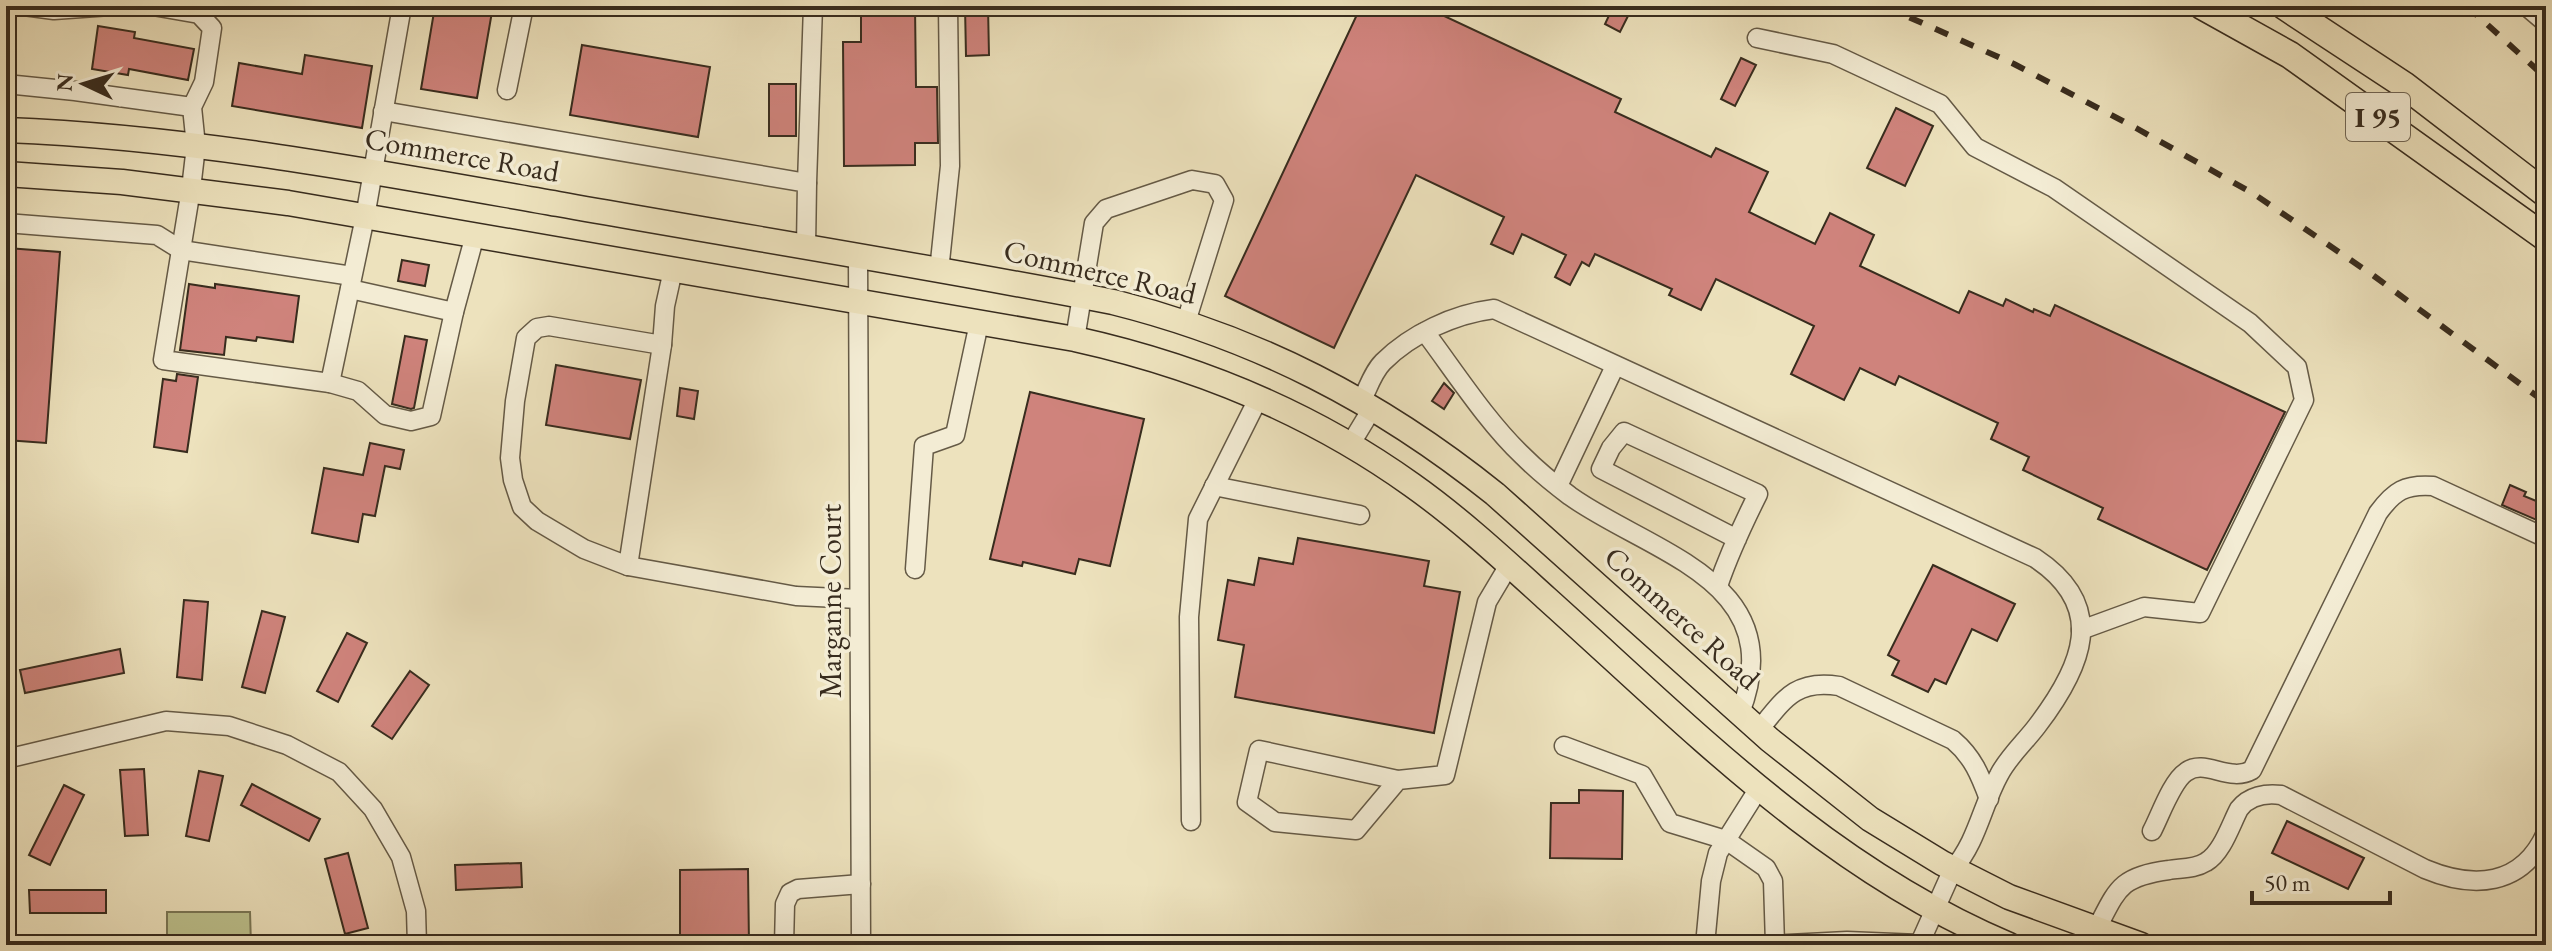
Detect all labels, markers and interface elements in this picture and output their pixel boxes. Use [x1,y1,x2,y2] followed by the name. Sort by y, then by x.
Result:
[44,44,124,124] north arrow
[49,73,80,93] text: N
[2346,93,2410,141] road number: I 95
[362,118,563,191] street label: Commerce Road
[1000,230,1201,313] street label: Commerce Road
[811,503,850,698] street label: Marganne Court
[1596,537,1769,698] street label: Commerce Road
[2252,855,2390,905] scale bar
[2264,867,2311,898] text: 50 m

